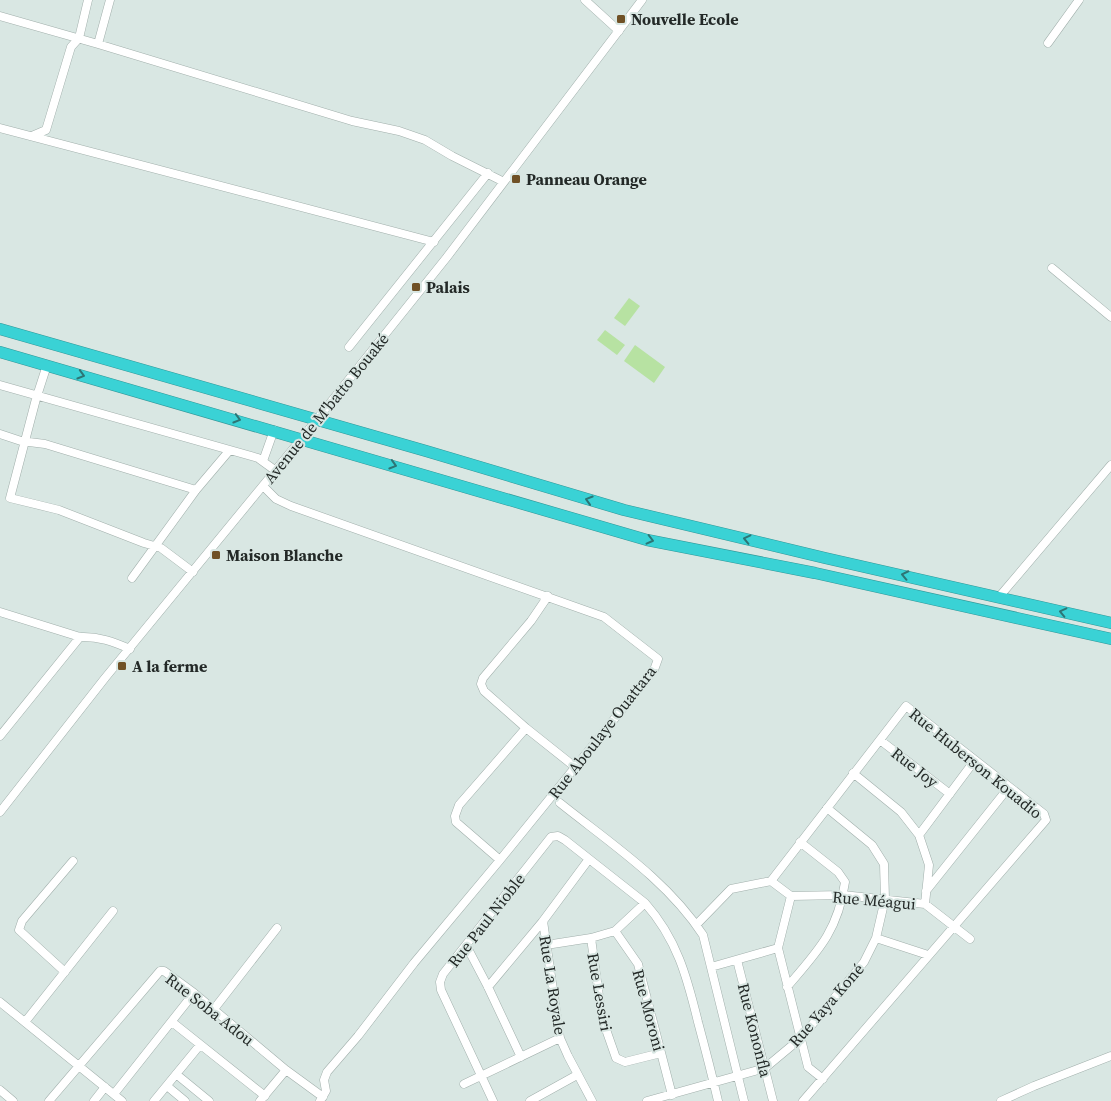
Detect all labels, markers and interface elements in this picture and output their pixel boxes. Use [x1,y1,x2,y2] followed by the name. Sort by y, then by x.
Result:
[631,8,739,30] place label: Nouvelle Ecole
[615,13,627,25] marker: Nouvelle Ecole
[526,168,647,190] place label: Panneau Orange
[510,173,522,185] marker: Panneau Orange
[426,276,470,298] place label: Palais
[410,281,422,293] marker: Palais
[258,328,394,488] street label: Avenue de M'batto Bouaké
[76,369,84,379] one-way arrow
[232,414,240,424] one-way arrow
[388,460,396,470] one-way arrow
[585,495,594,505] one-way arrow
[645,534,654,545] one-way arrow
[742,534,751,545] one-way arrow
[226,544,343,566] place label: Maison Blanche
[210,549,222,561] marker: Maison Blanche
[901,571,910,581] one-way arrow
[1059,607,1068,618] one-way arrow
[132,655,207,677] place label: A la ferme
[116,660,128,672] marker: A la ferme
[543,660,662,803] street label: Rue Aboulaye Ouattara
[905,702,1047,824] street label: Rue Huberson Kouadio
[887,742,944,793] street label: Rue Joy
[442,868,530,972] street label: Rue Paul Nioble
[831,885,917,915] street label: Rue Méagui
[534,934,572,1036] street label: Rue La Royale
[582,951,618,1033] street label: Rue Lessiri
[783,958,869,1052] street label: Rue Yaya Koné
[627,967,671,1054] street label: Rue Moroni
[161,968,259,1050] street label: Rue Soba Adou
[733,981,778,1080] street label: Rue Kononfla

